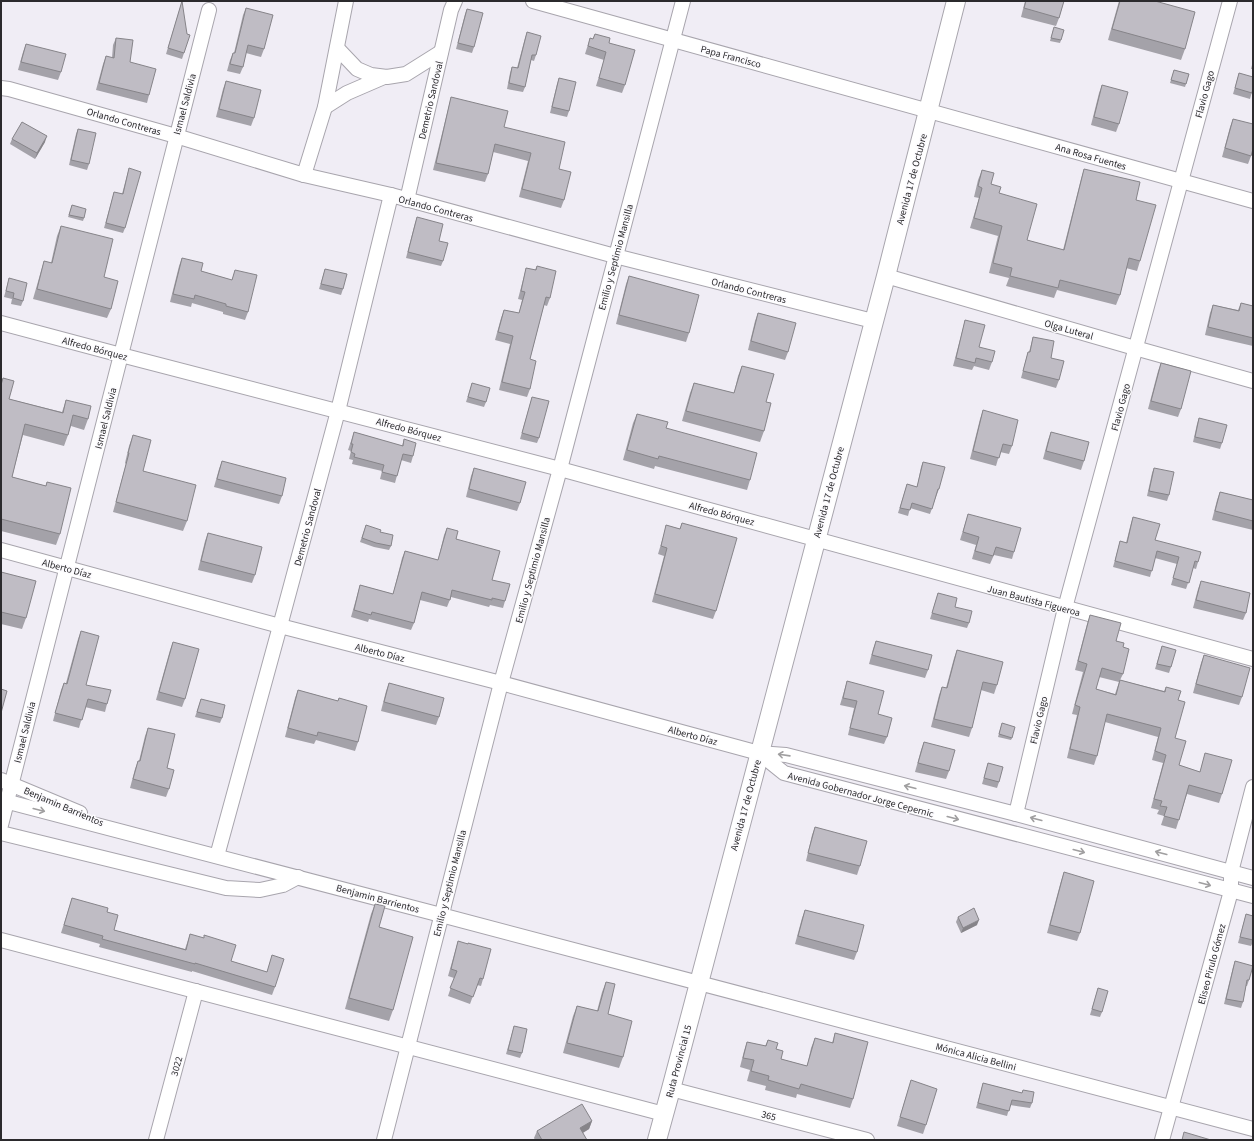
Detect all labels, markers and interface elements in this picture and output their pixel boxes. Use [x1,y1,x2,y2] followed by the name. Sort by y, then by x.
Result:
[699,42,763,72] street label: Papa Francisco
[415,59,447,141] street label: Demetrio Sandoval
[1192,69,1218,120] street label: Flavio Gago
[170,72,200,136] street label: Ismael Saldivia
[85,105,163,139] street label: Orlando Contreras
[893,132,931,226] street label: Avenida 17 de Octubre
[1054,140,1128,174] street label: Ana Rosa Fuentes
[397,192,475,226] street label: Orlando Contreras
[595,203,637,312] street label: Emilio y Septimio Mansilla
[710,275,788,307] street label: Orlando Contreras
[1043,316,1095,344] street label: Olga Luteral
[61,334,129,364] street label: Alfredo Bórquez
[1108,382,1134,433] street label: Flavio Gago
[92,386,120,450] street label: Ismael Saldivia
[375,415,443,445] street label: Alfredo Bórquez
[810,445,848,539] street label: Avenida 17 de Octubre
[291,486,325,568] street label: Demetrio Sandoval
[688,499,756,529] street label: Alfredo Bórquez
[512,516,554,625] street label: Emilio y Septimio Mansilla
[41,556,93,582] street label: Alberto Díaz
[986,582,1082,620] street label: Juan Bautista Figueroa
[354,640,406,666] street label: Alberto Díaz
[1027,695,1051,745] street label: Flavio Gago
[11,700,39,764] street label: Ismael Saldivia
[667,723,719,749] street label: Alberto Díaz
[778,751,791,759] one-way arrow
[727,758,765,852] street label: Avenida 17 de Octubre
[786,769,936,821] street label: Avenida Gobernador Jorge Cepernic
[904,782,917,790] one-way arrow
[21,784,106,830] street label: Benjamin Barrientos
[32,807,45,814] one-way arrow
[946,815,959,822] one-way arrow
[1029,815,1042,823] one-way arrow
[430,828,470,938] street label: Emilio y Septimio Mansilla
[1072,848,1085,855] one-way arrow
[1155,849,1168,856] one-way arrow
[1198,880,1211,888] one-way arrow
[335,881,421,917] street label: Benjamin Barrientos
[1194,922,1229,1006] street label: Eliseo Pirulo Gómez
[663,1023,695,1099] street label: Ruta Provincial 15
[934,1039,1018,1074] street label: Mónica Alicia Bellini
[168,1055,186,1078] street label: 3022
[760,1107,778,1125] street label: 365

